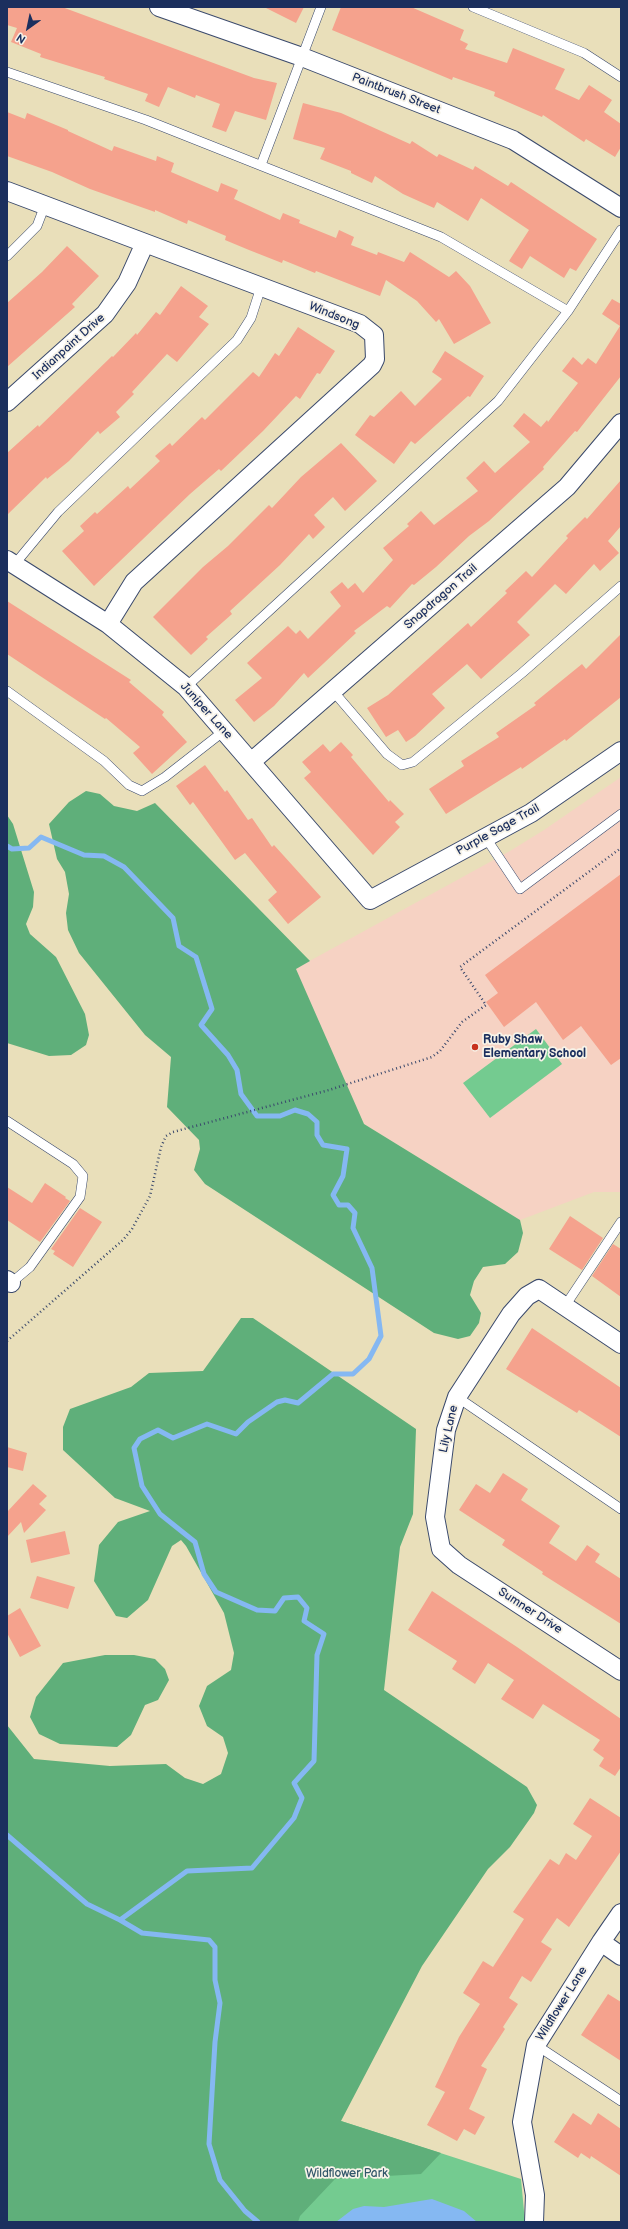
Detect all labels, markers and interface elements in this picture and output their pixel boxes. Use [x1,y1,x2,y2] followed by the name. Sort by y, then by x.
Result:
[8,8,48,48] north arrow
[14,31,28,46] text: N
[350,70,442,118] street label: Paintbrush Street
[307,299,361,333] street label: Windsong
[30,311,108,383] street label: Indianpaint Drive
[401,561,481,633] street label: Snapdragon Trail
[177,680,235,742] street label: Juniper Lane
[454,801,542,859] street label: Purple Sage Trail
[483,1033,586,1061] place label: Ruby Shaw Elementary School
[470,1042,480,1052] marker: Ruby Shaw Elementary School
[437,1404,461,1454] street label: Lily Lane
[495,1585,565,1637] street label: Sumner Drive
[533,1964,591,2044] street label: Wildflower Lane
[306,2167,388,2181] park label: Wildflower Park

